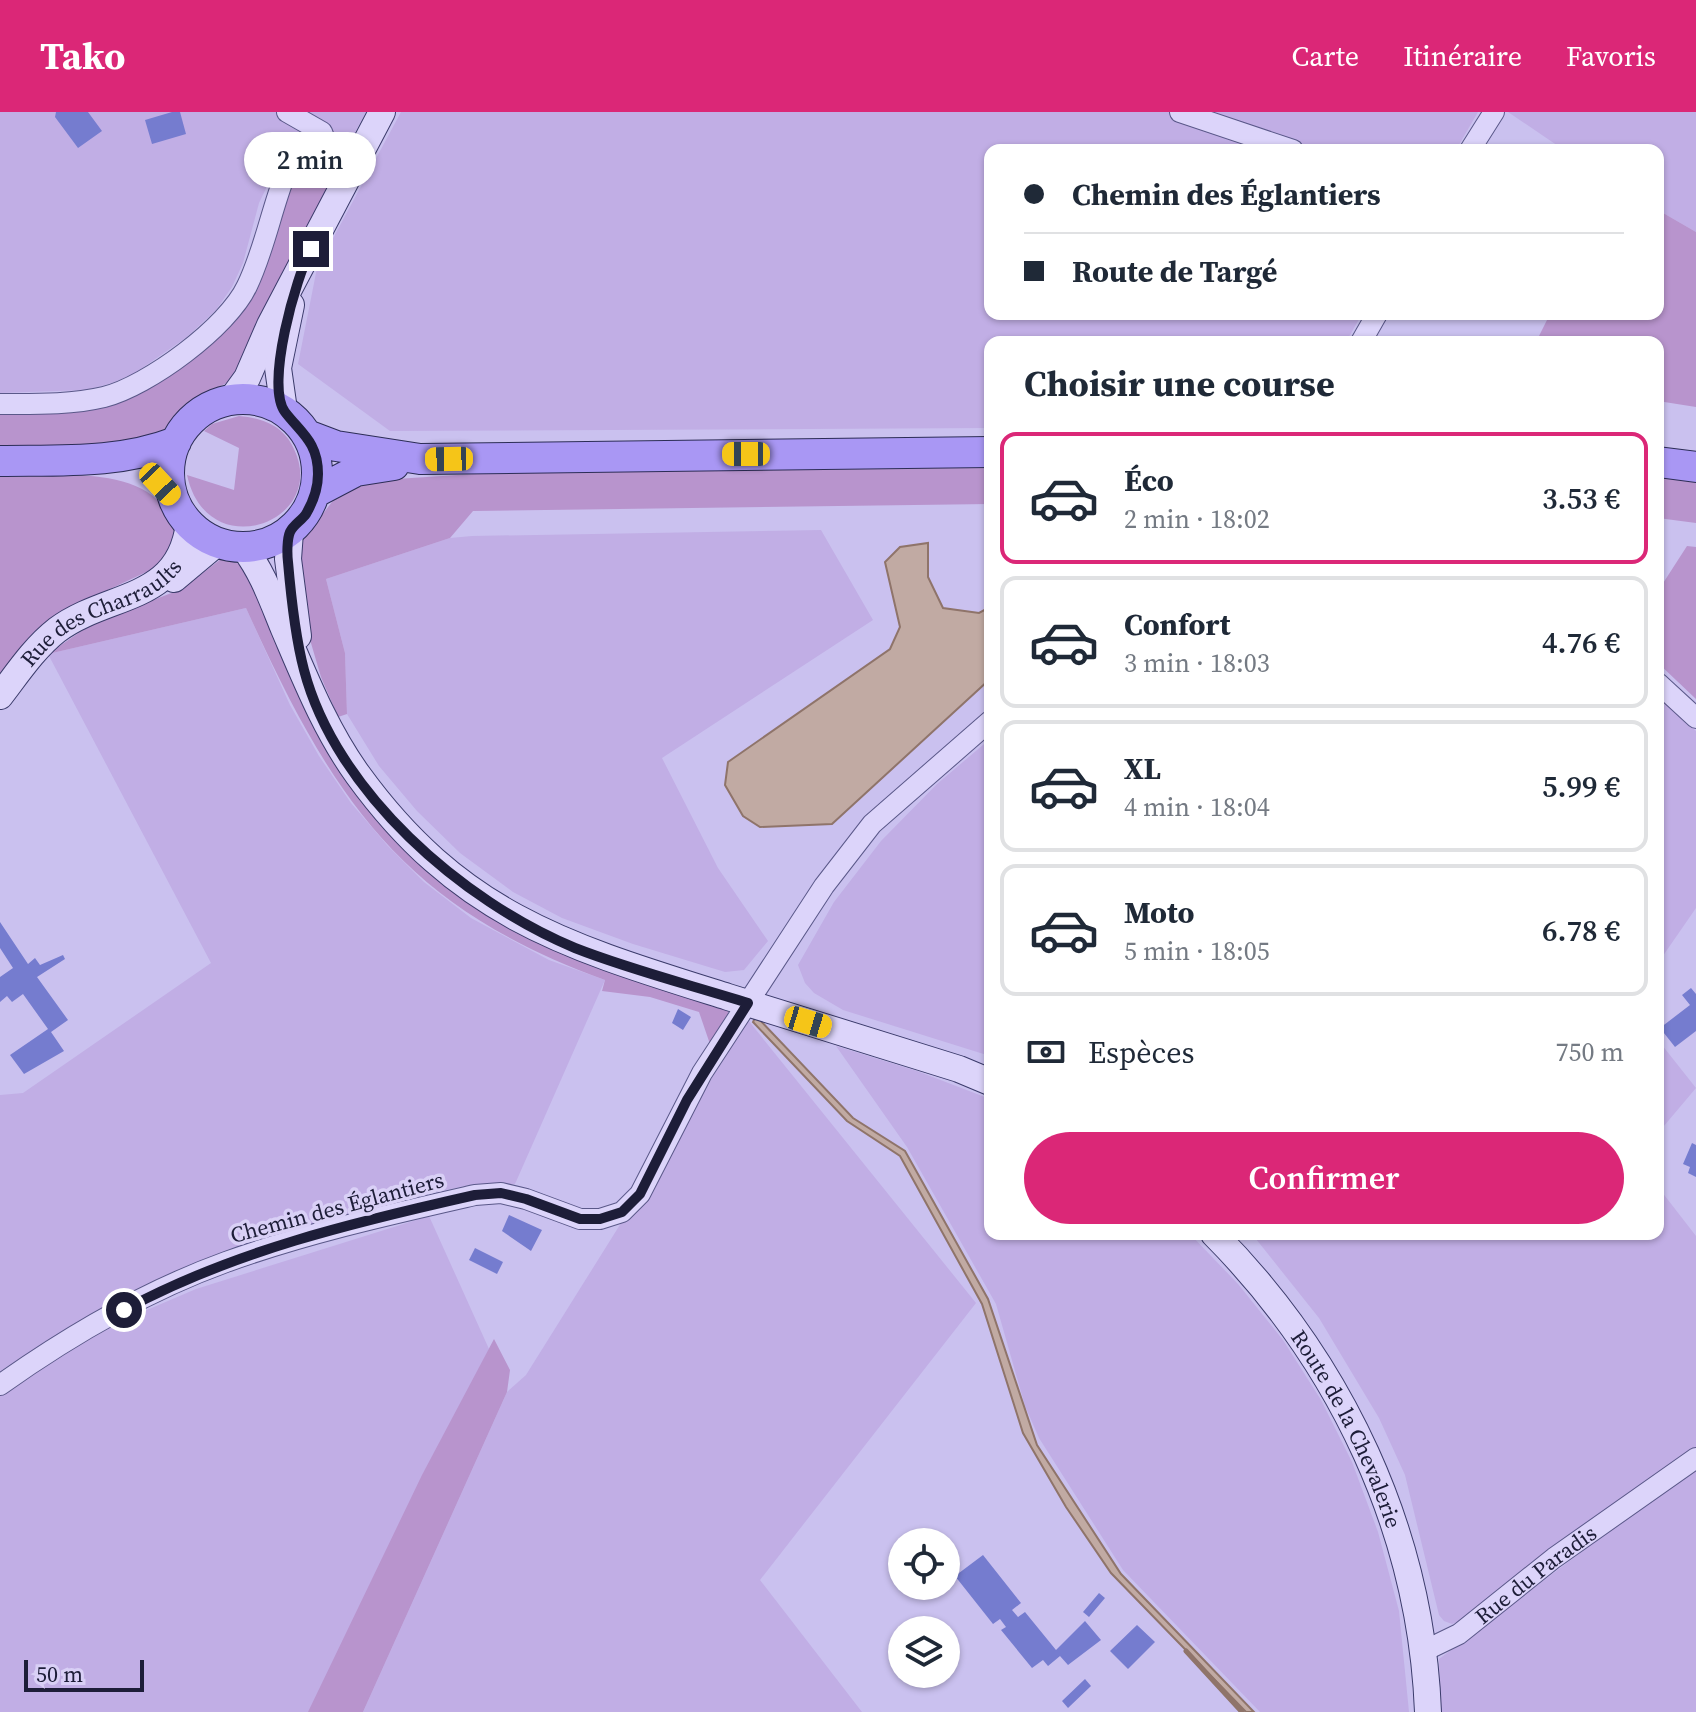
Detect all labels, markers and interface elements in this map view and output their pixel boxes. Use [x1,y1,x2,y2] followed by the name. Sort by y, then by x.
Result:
[40,30,125,82] text: Tako
[1292,37,1359,75] text: Carte
[1403,37,1522,75] text: Itinéraire
[1566,37,1656,75] text: Favoris
[245,133,377,189] callout: 2 min
[277,142,343,178] text: 2 min
[1072,174,1381,215] text: Chemin des Églantiers
[293,231,329,267] route end
[1072,251,1277,292] text: Route de Targé
[1024,359,1335,408] text: Choisir une course
[722,442,770,466] car
[425,447,473,471] car
[135,458,185,510] car
[1124,460,1174,501] text: Éco
[1028,462,1100,534] icon: car
[1542,478,1620,519] text: 3.53 €
[1124,501,1270,537] text: 2 min · 18:02
[13,553,188,673] street label: Rue des Charraults
[1124,604,1230,645] text: Confort
[1028,606,1100,678] icon: car
[1542,622,1620,663] text: 4.76 €
[1124,645,1270,681] text: 3 min · 18:03
[1124,748,1161,789] text: XL
[1028,750,1100,822] icon: car
[1542,766,1620,807] text: 5.99 €
[1124,789,1270,825] text: 4 min · 18:04
[1124,892,1195,933] text: Moto
[1028,894,1100,966] icon: car
[1542,910,1620,951] text: 6.78 €
[1124,933,1270,969] text: 5 min · 18:05
[782,1004,834,1040] car
[1024,1030,1068,1074] icon: cash
[1088,1032,1195,1073] text: Espèces
[1556,1034,1624,1070] text: 750 m
[1024,1132,1624,1224] button: Confirmer
[227,1164,447,1250] street label: Chemin des Églantiers
[106,1292,142,1328] route start
[1284,1324,1409,1532] street label: Route de la Chevalerie
[1468,1518,1602,1631] street label: Rue du Paradis
[888,1528,960,1688] map controls
[888,1528,960,1600] button: locate
[888,1616,960,1688] button: layers
[24,1656,144,1692] scale bar
[36,1659,83,1689] text: 50 m

